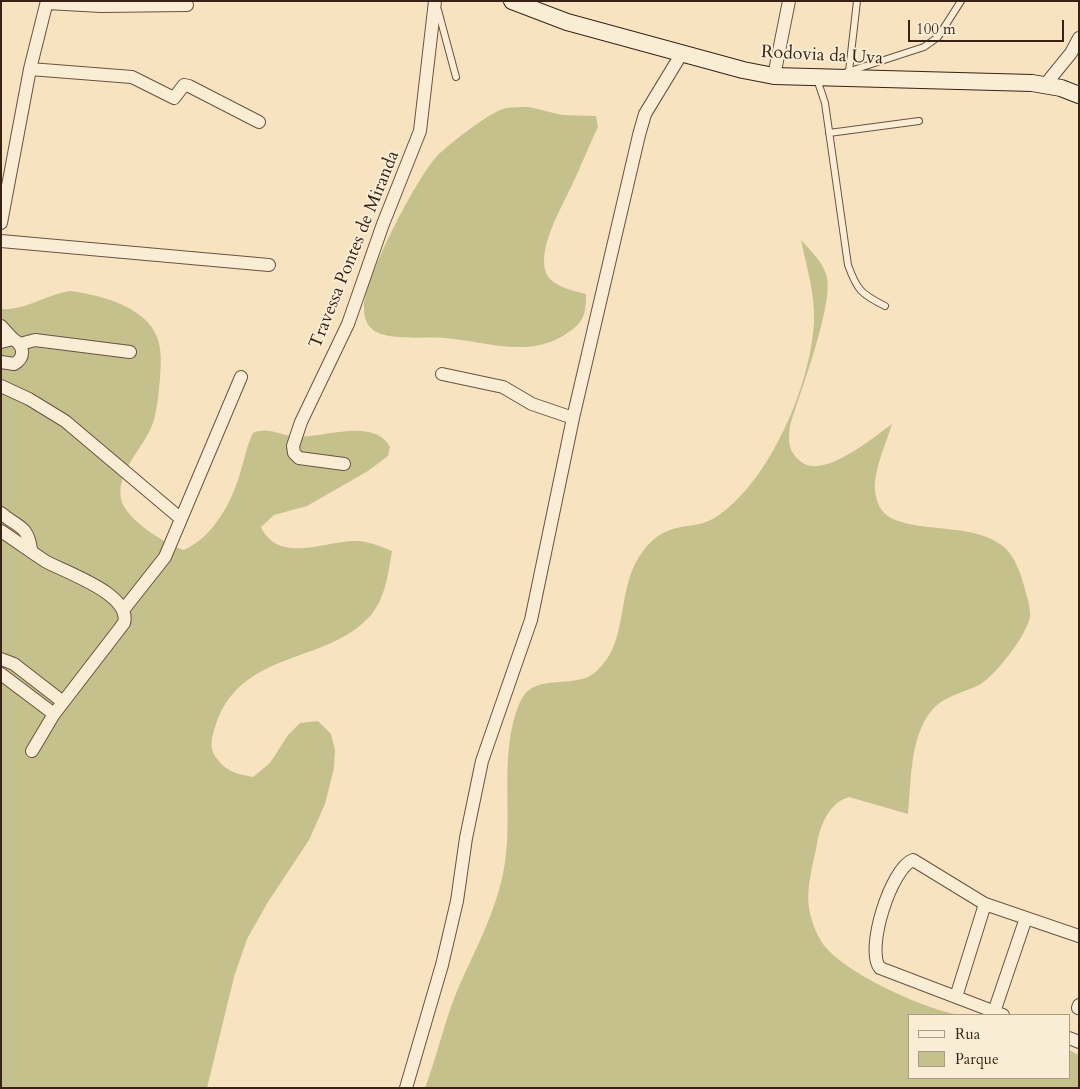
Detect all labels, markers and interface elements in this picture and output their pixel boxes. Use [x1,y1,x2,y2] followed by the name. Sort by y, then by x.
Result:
[910,10,1066,42] scale bar
[916,19,956,39] text: 100 m
[760,42,884,70] street label: Rodovia da Uva
[305,148,405,352] street label: Travessa Pontes de Miranda
[908,1014,1070,1079] legend
[955,1024,980,1044] text: Rua
[955,1049,999,1069] text: Parque

